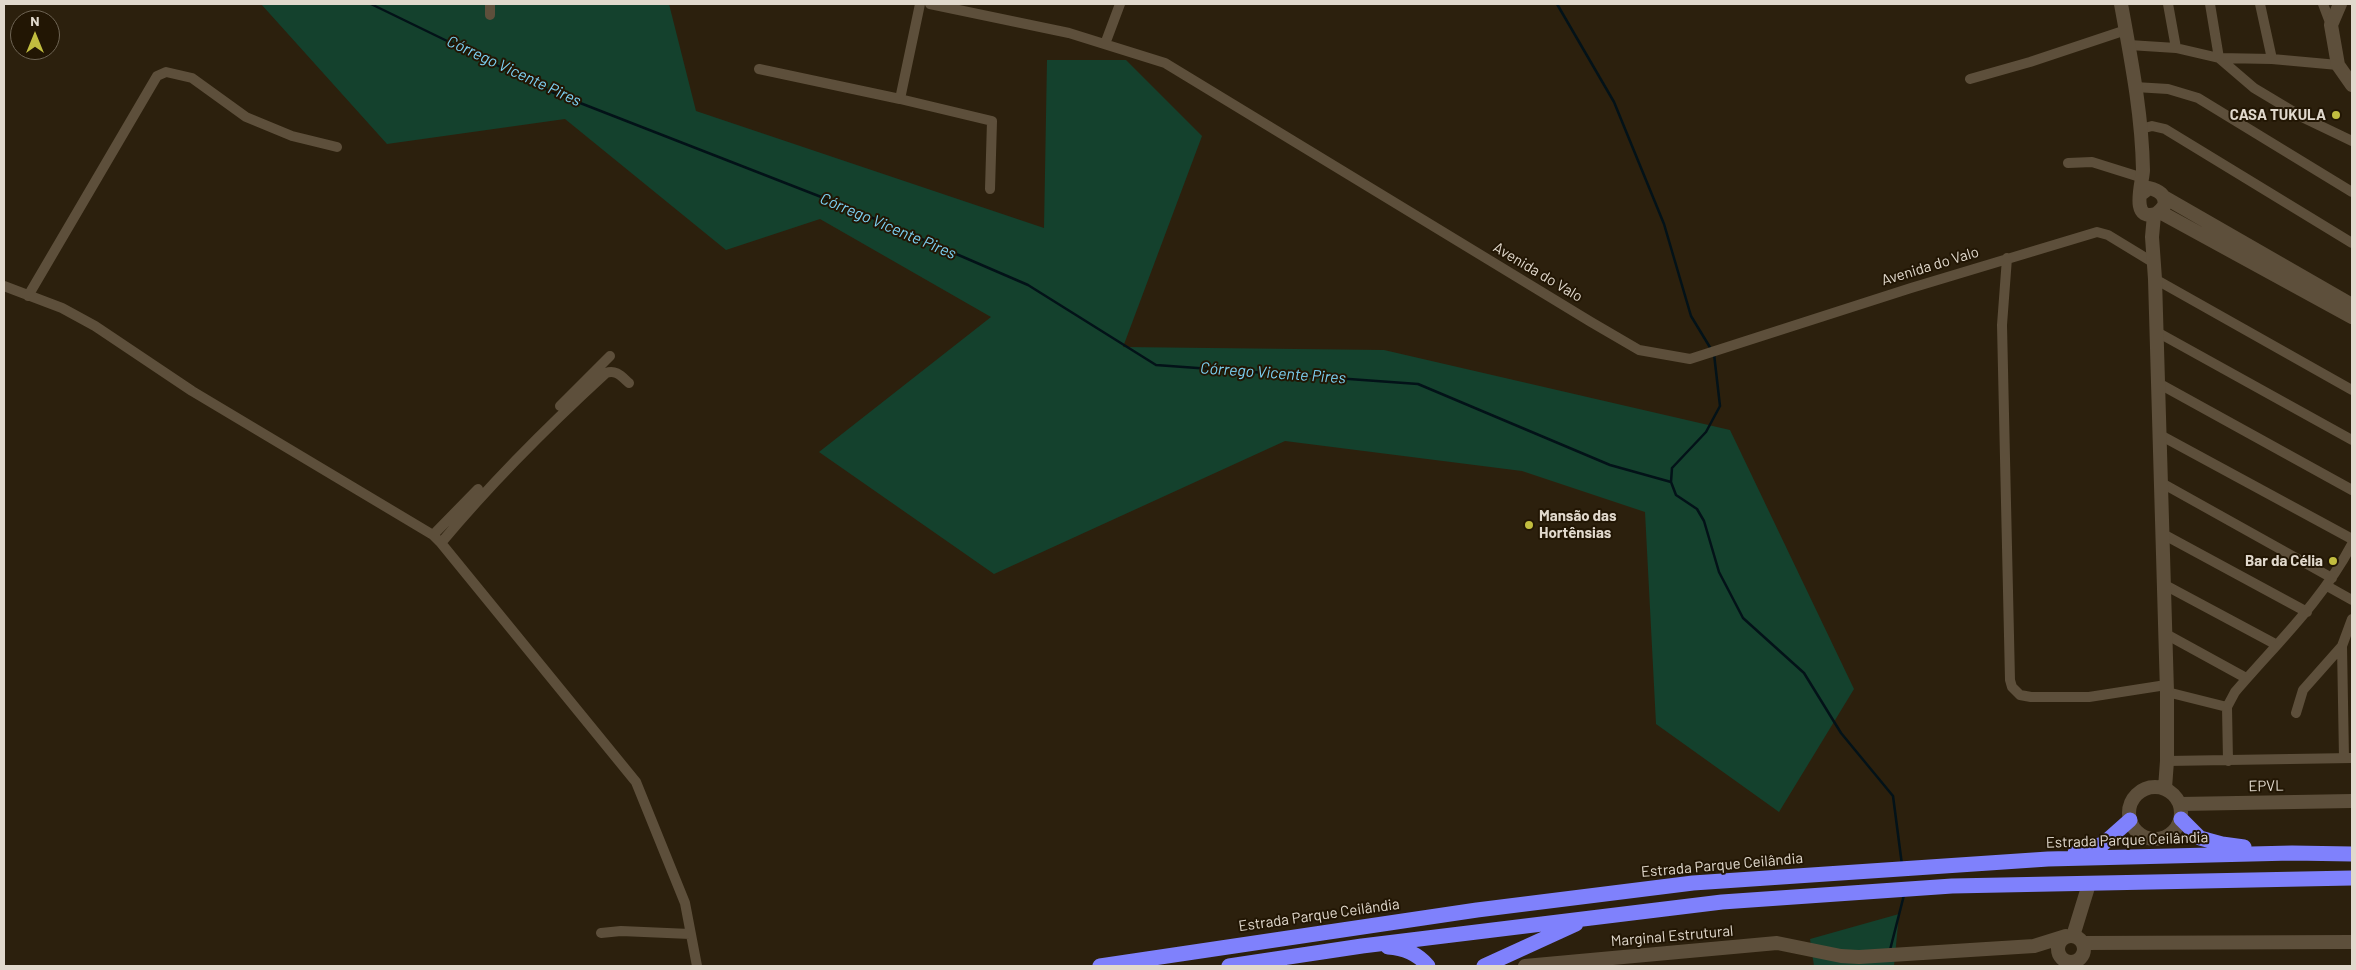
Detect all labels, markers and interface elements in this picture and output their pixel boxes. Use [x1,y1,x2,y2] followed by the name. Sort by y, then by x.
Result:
[10,10,60,60] north arrow
[30,12,40,29] text: N
[444,31,584,111] water label: Córrego Vicente Pires
[2230,106,2326,124] place label: CASA TUKULA
[2330,109,2342,121] marker: CASA TUKULA
[817,189,959,263] water label: Córrego Vicente Pires
[1490,238,1586,306] street label: Avenida do Valo
[1879,243,1981,289] street label: Avenida do Valo
[1200,358,1346,388] water label: Córrego Vicente Pires
[1539,507,1617,542] place label: Mansão das Hortênsias
[1523,519,1535,531] marker: Mansão das Hortênsias
[2245,552,2323,570] place label: Bar da Célia
[2327,555,2339,567] marker: Bar da Célia
[2248,777,2284,795] street label: EPVL
[2046,828,2208,852] street label: Estrada Parque Ceilândia
[1640,849,1804,881] street label: Estrada Parque Ceilândia
[1237,895,1401,935] street label: Estrada Parque Ceilândia
[1610,922,1734,950] street label: Marginal Estrutural

